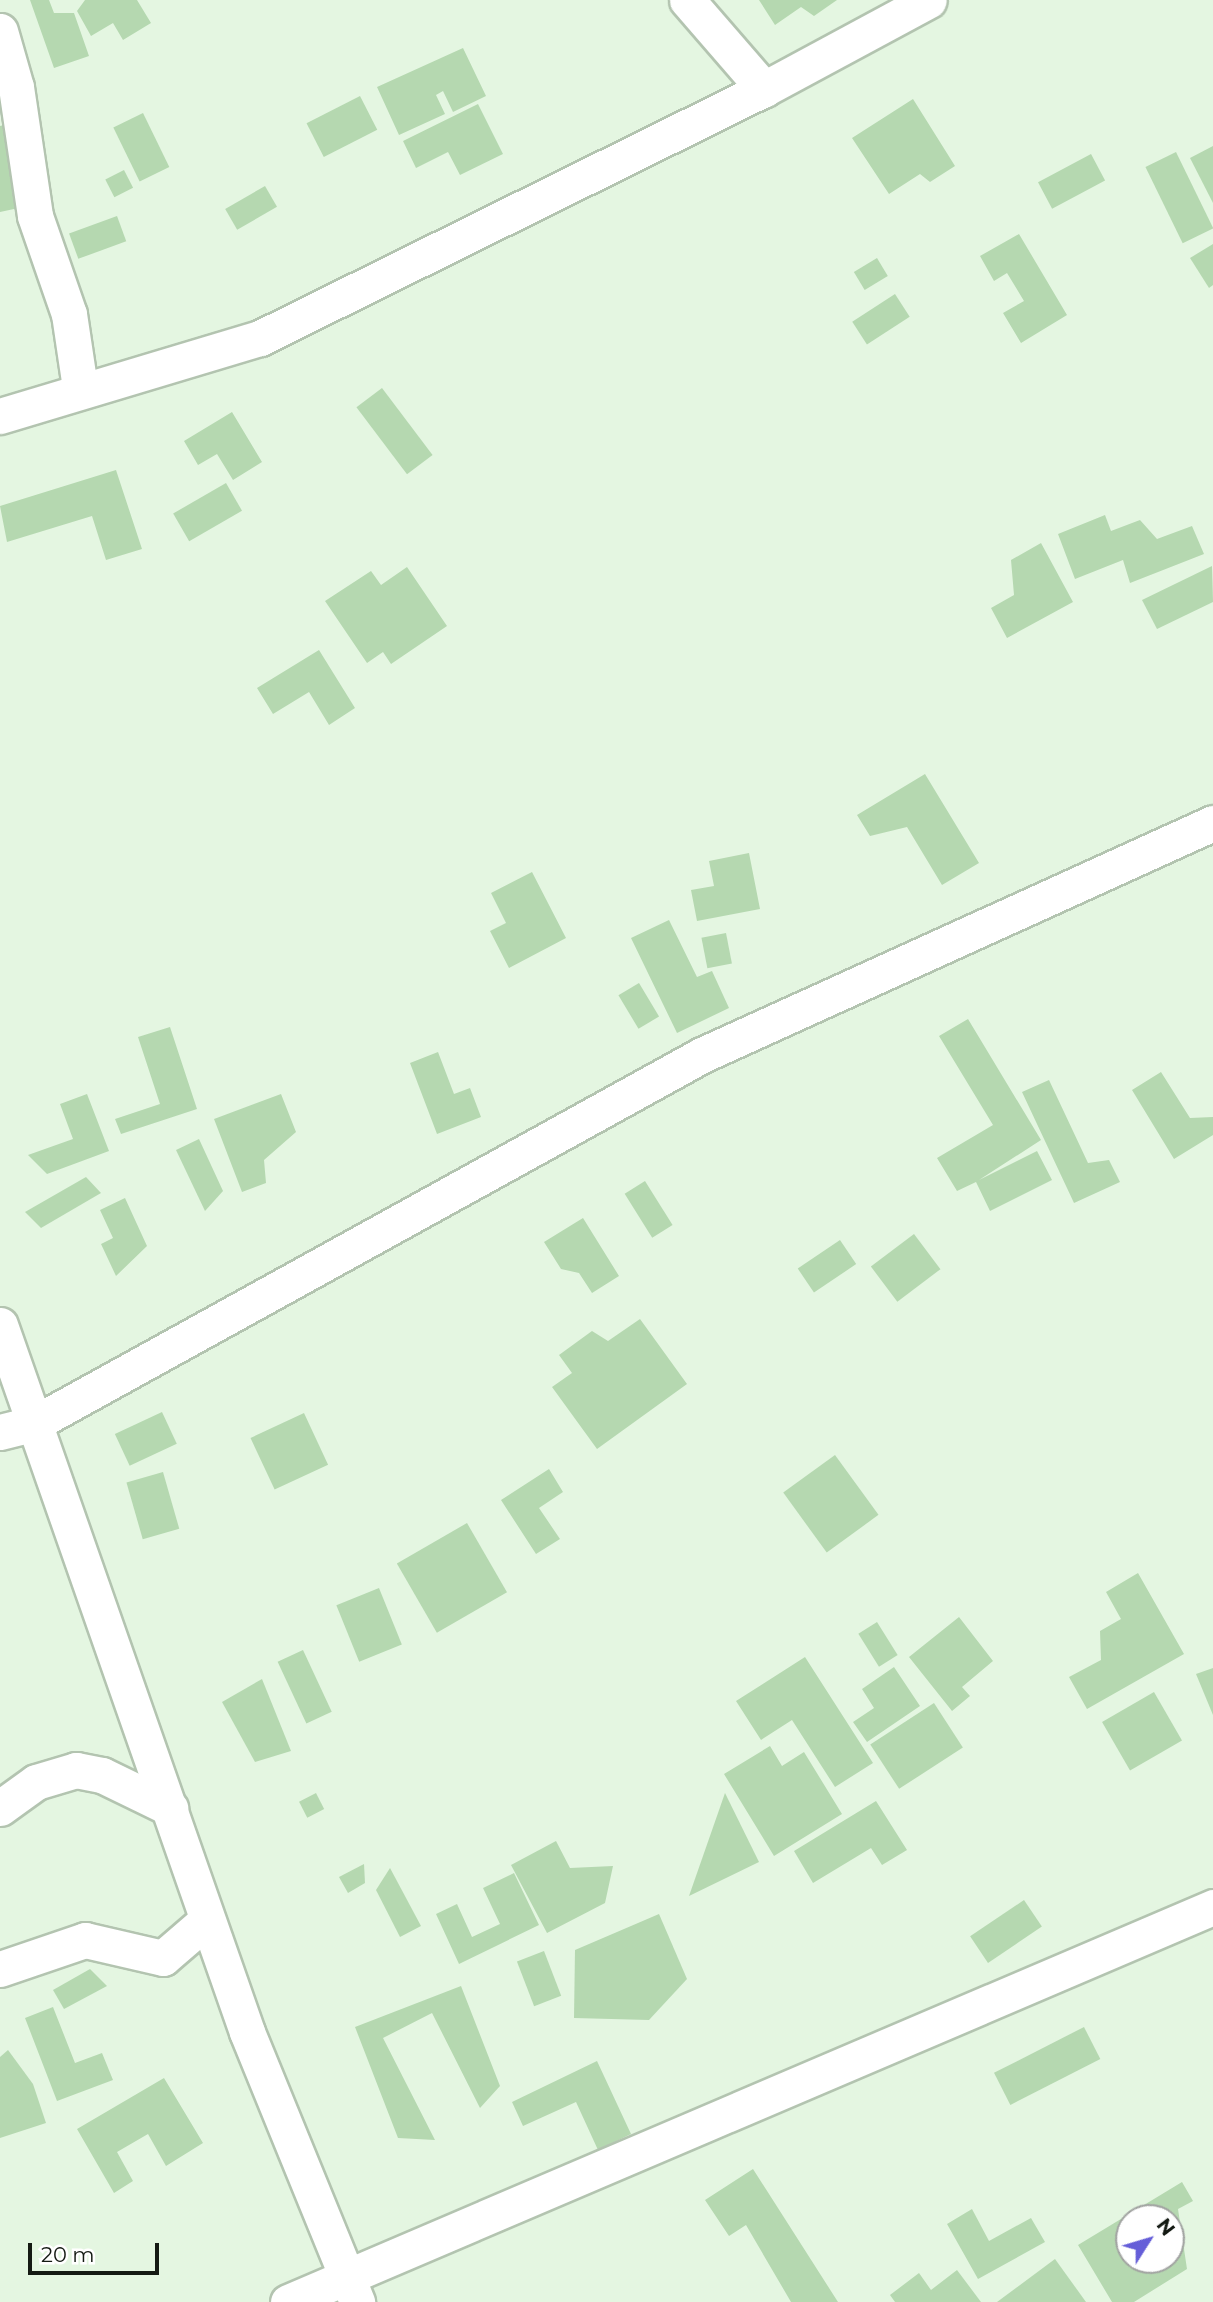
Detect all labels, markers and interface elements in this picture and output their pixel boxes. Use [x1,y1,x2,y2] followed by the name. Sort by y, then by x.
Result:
[1115,2204,1185,2274] north arrow
[1152,2214,1179,2240] text: N
[32,2228,163,2272] scale bar
[41,2242,95,2267] text: 20 m

